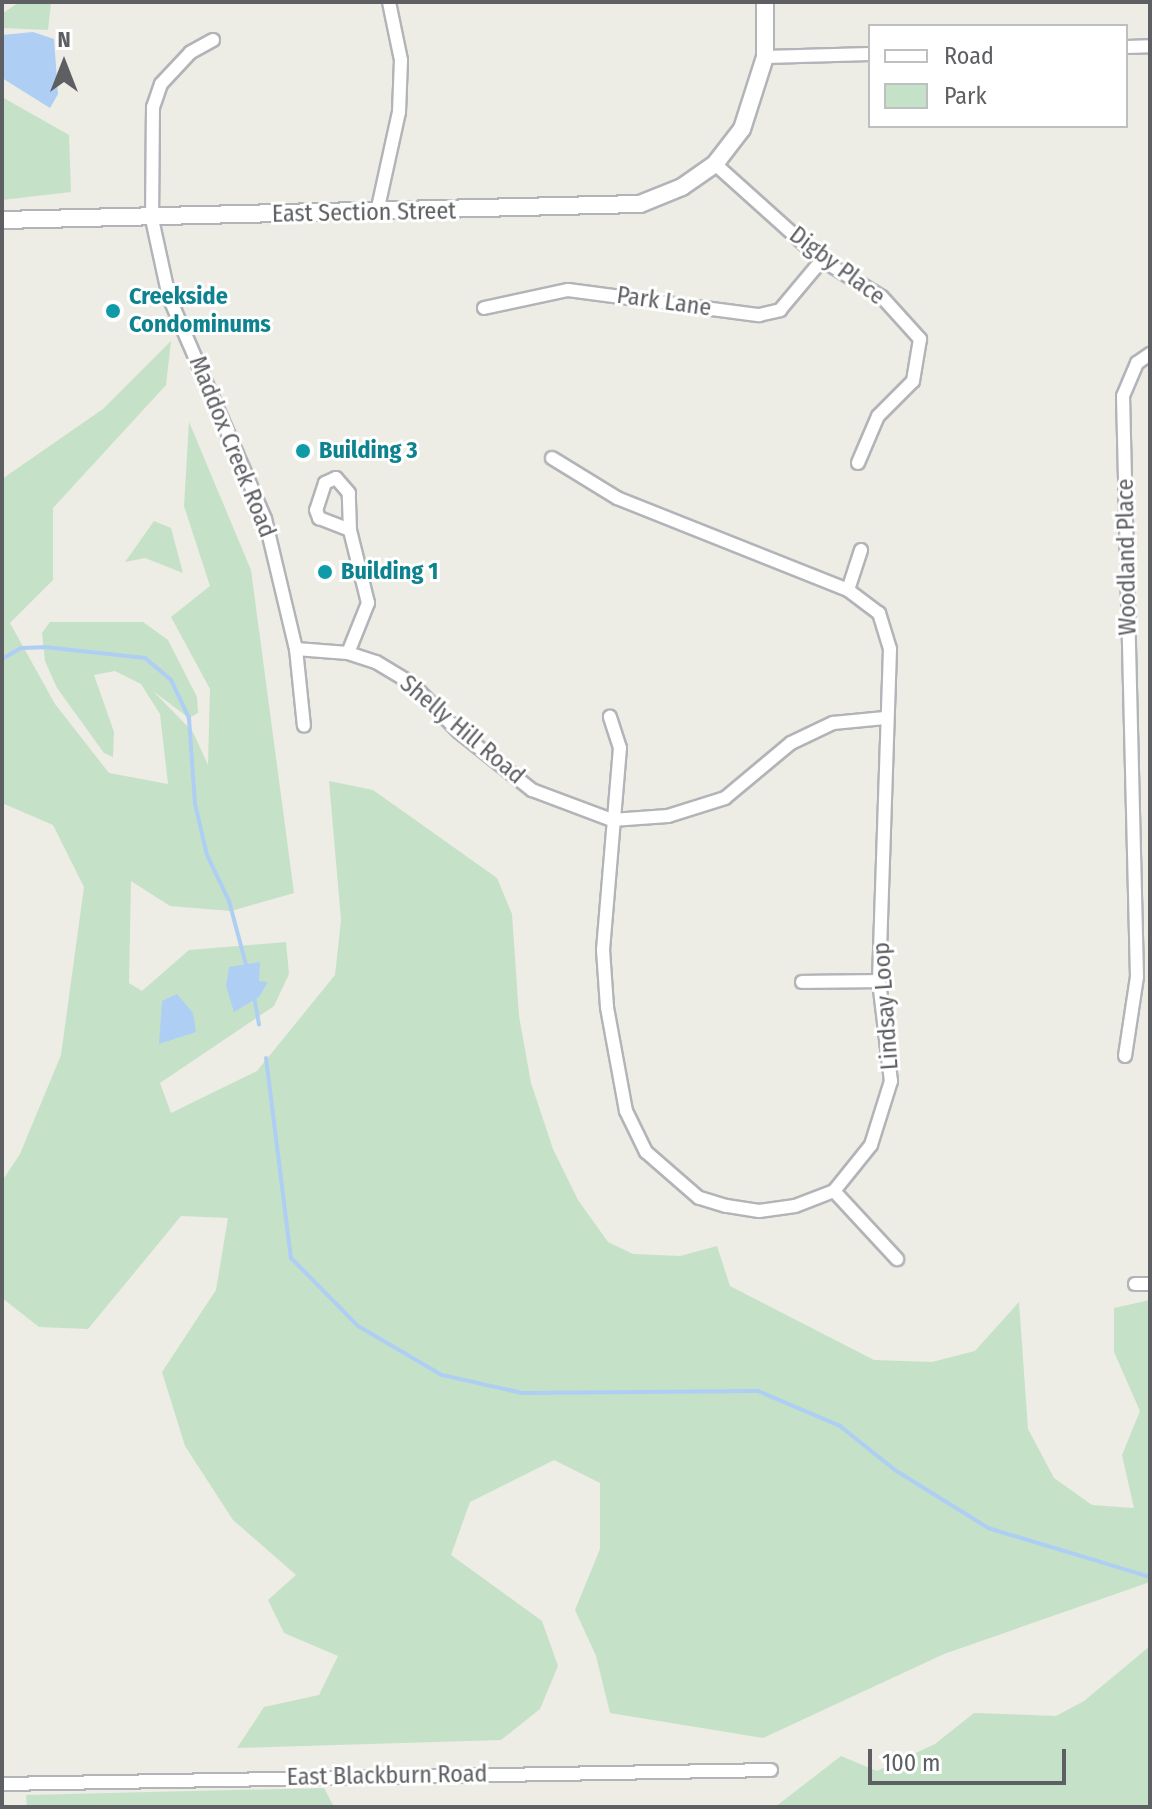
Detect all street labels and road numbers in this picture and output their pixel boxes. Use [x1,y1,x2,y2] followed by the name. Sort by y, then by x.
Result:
[272,197,456,229] street label: East Section Street
[784,221,890,311] street label: Digby Place
[615,281,713,323] street label: Park Lane
[183,352,281,542] street label: Maddox Creek Road
[1111,478,1143,636] street label: Woodland Place
[394,670,530,790] street label: Shelly Hill Road
[867,941,905,1071] street label: Lindsay Loop
[286,1760,488,1792] street label: East Blackburn Road

